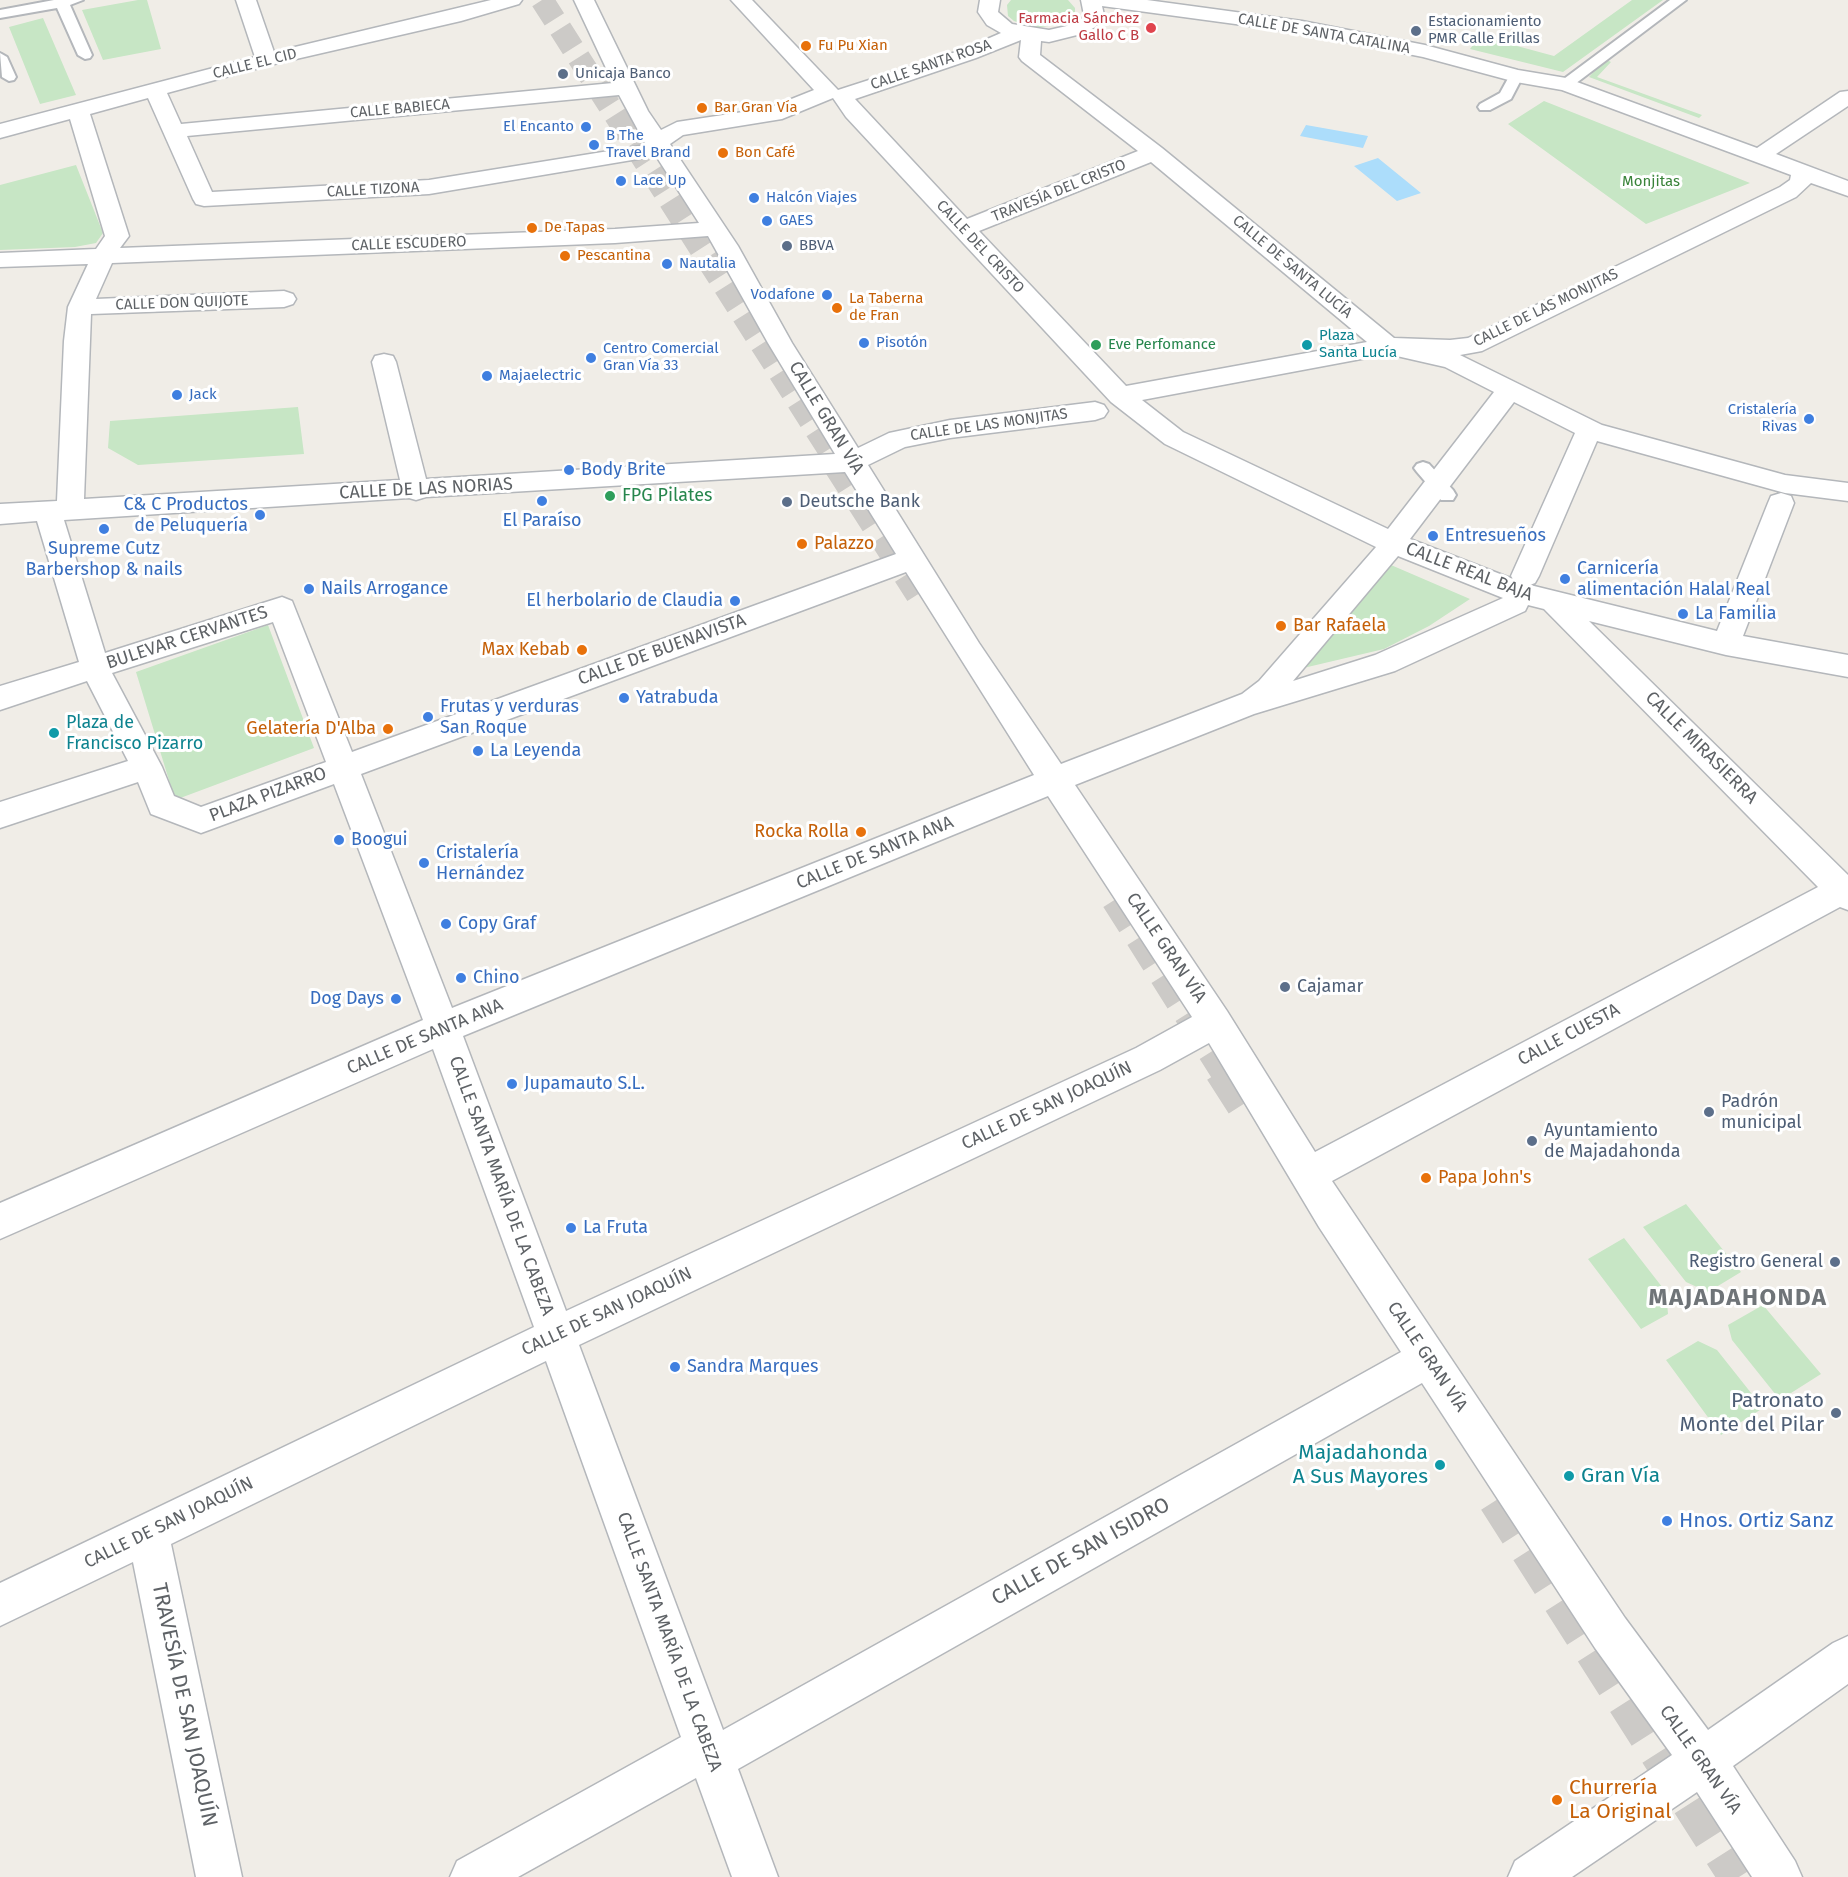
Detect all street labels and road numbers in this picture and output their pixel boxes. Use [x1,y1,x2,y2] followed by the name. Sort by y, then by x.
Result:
[1236,10,1412,58] street label: CALLE DE SANTA CATALINA
[868,36,994,94] street label: CALLE SANTA ROSA
[211,45,299,83] street label: CALLE EL CID
[349,96,451,122] street label: CALLE BABIECA
[989,156,1129,226] street label: TRAVESÍA DEL CRISTO
[326,179,420,201] street label: CALLE TIZONA
[932,197,1028,297] street label: CALLE DEL CRISTO
[1229,212,1355,322] street label: CALLE DE SANTA LUCÍA
[351,233,467,255] street label: CALLE ESCUDERO
[1471,265,1621,351] street label: CALLE DE LAS MONJITAS
[115,292,249,314] street label: CALLE DON QUIJOTE
[784,358,868,478] street label: CALLE GRAN VÍA
[909,405,1069,445] street label: CALLE DE LAS MONJITAS
[339,474,513,504] street label: CALLE DE LAS NORIAS
[1402,538,1536,606] street label: CALLE REAL BAJA
[103,602,271,674] street label: BULEVAR CERVANTES
[575,610,749,690] street label: CALLE DE BUENAVISTA
[1640,687,1762,809] street label: CALLE MIRASIERRA
[206,763,330,827] street label: PLAZA PIZARRO
[793,812,957,894] street label: CALLE DE SANTA ANA
[1121,889,1211,1007] street label: CALLE GRAN VÍA
[344,994,506,1080] street label: CALLE DE SANTA ANA
[1514,999,1624,1071] street label: CALLE CUESTA
[444,1053,558,1319] street label: CALLE SANTA MARÍA DE LA CABEZA
[958,1057,1136,1155] street label: CALLE DE SAN JOAQUÍN
[518,1263,696,1361] street label: CALLE DE SAN JOAQUÍN
[1382,1298,1472,1416] street label: CALLE GRAN VÍA
[81,1473,257,1573] street label: CALLE DE SAN JOAQUÍN
[988,1493,1174,1611] street label: CALLE DE SAN ISIDRO
[612,1509,726,1775] street label: CALLE SANTA MARÍA DE LA CABEZA
[146,1581,222,1829] street label: TRAVESÍA DE SAN JOAQUÍN
[1654,1701,1746,1819] street label: CALLE GRAN VÍA

